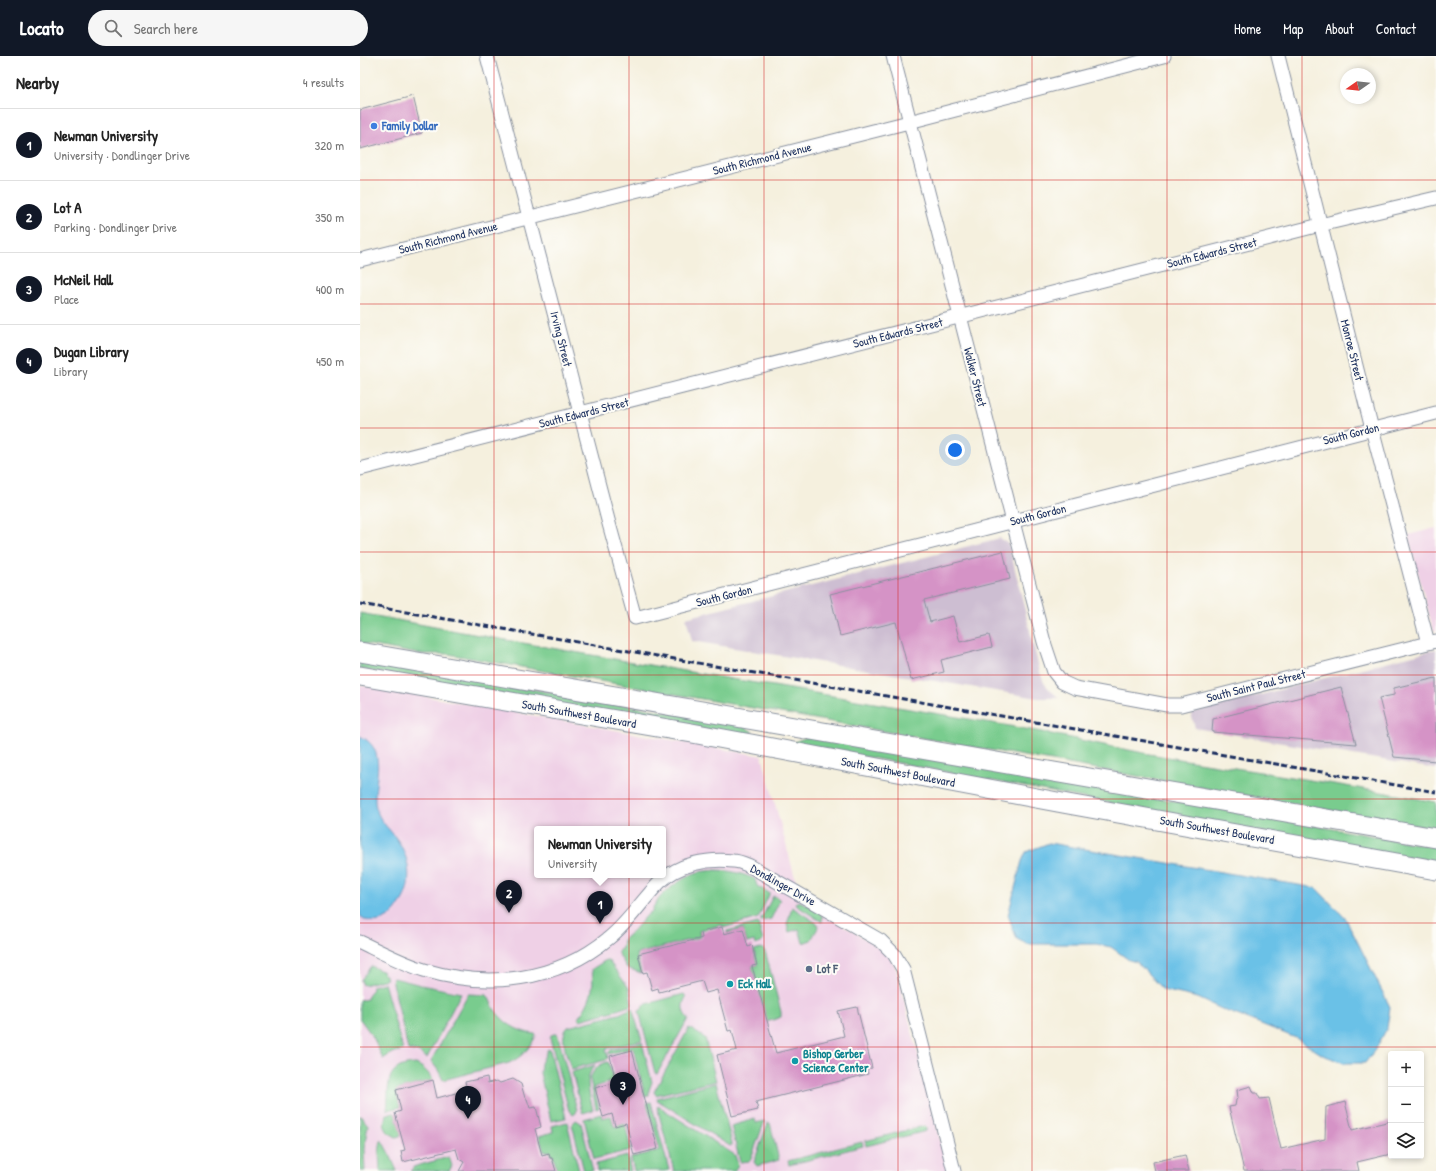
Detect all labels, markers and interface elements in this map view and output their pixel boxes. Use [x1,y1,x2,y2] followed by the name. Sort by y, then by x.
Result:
[88,10,368,46] search box
[20,15,64,41] text: Locato
[102,17,124,39] icon: search
[134,18,198,39] text: Search here
[1234,19,1261,38] text: Home
[1283,19,1303,38] text: Map
[1325,19,1354,38] text: About
[1376,19,1416,38] text: Contact
[1340,68,1376,104] north arrow
[16,71,59,94] text: Nearby
[303,73,344,91] text: 4 results
[381,117,438,135] place label: Family Dollar
[369,121,379,131] marker: Family Dollar
[54,125,158,146] text: Newman University
[27,136,31,154] text: 1
[314,136,344,154] text: 320 m
[711,138,813,179] street label: South Richmond Avenue
[54,146,190,164] text: University · Dondlinger Drive
[54,197,82,218] text: Lot A
[26,208,32,226] text: 2
[315,208,344,226] text: 350 m
[397,217,499,258] street label: South Richmond Avenue
[54,218,177,236] text: Parking · Dondlinger Drive
[1165,233,1259,272] street label: South Edwards Street
[54,269,113,290] text: McNeil Hall
[26,280,32,298] text: 3
[316,280,344,298] text: 400 m
[54,290,79,308] text: Place
[546,309,577,369] street label: Irving Street
[851,313,945,352] street label: South Edwards Street
[1337,318,1368,383] street label: Monroe Street
[54,341,129,362] text: Dugan Library
[960,346,991,409] street label: Walker Street
[27,352,31,370] text: 4
[316,352,344,370] text: 450 m
[54,362,88,380] text: Library
[537,393,631,432] street label: South Edwards Street
[1321,418,1381,449] street label: South Gordon
[945,440,965,460] your location
[1008,499,1068,530] street label: South Gordon
[694,580,754,611] street label: South Gordon
[1205,665,1308,706] street label: South Saint Paul Street
[521,695,638,732] street label: South Southwest Boulevard
[840,752,957,791] street label: South Southwest Boulevard
[1159,811,1276,848] street label: South Southwest Boulevard
[534,826,666,878] popup
[548,833,652,854] text: Newman University
[548,854,597,872] text: University
[748,860,819,910] street label: Dondlinger Drive
[496,880,522,913] pin: 2
[587,891,613,924] pin: 1
[817,960,838,977] place label: Lot F
[804,964,814,974] marker: Lot F
[738,975,772,992] place label: Eck Hall
[725,979,735,989] marker: Eck Hall
[803,1045,869,1076] place label: Bishop Gerber Science Center
[1388,1051,1424,1159] map controls
[1388,1051,1424,1087] button: +
[790,1056,800,1066] marker: Bishop Gerber Science Center
[610,1072,636,1105] pin: 3
[455,1086,481,1119] pin: 4
[1388,1087,1424,1123] button: −
[1388,1123,1424,1159] button: layers

